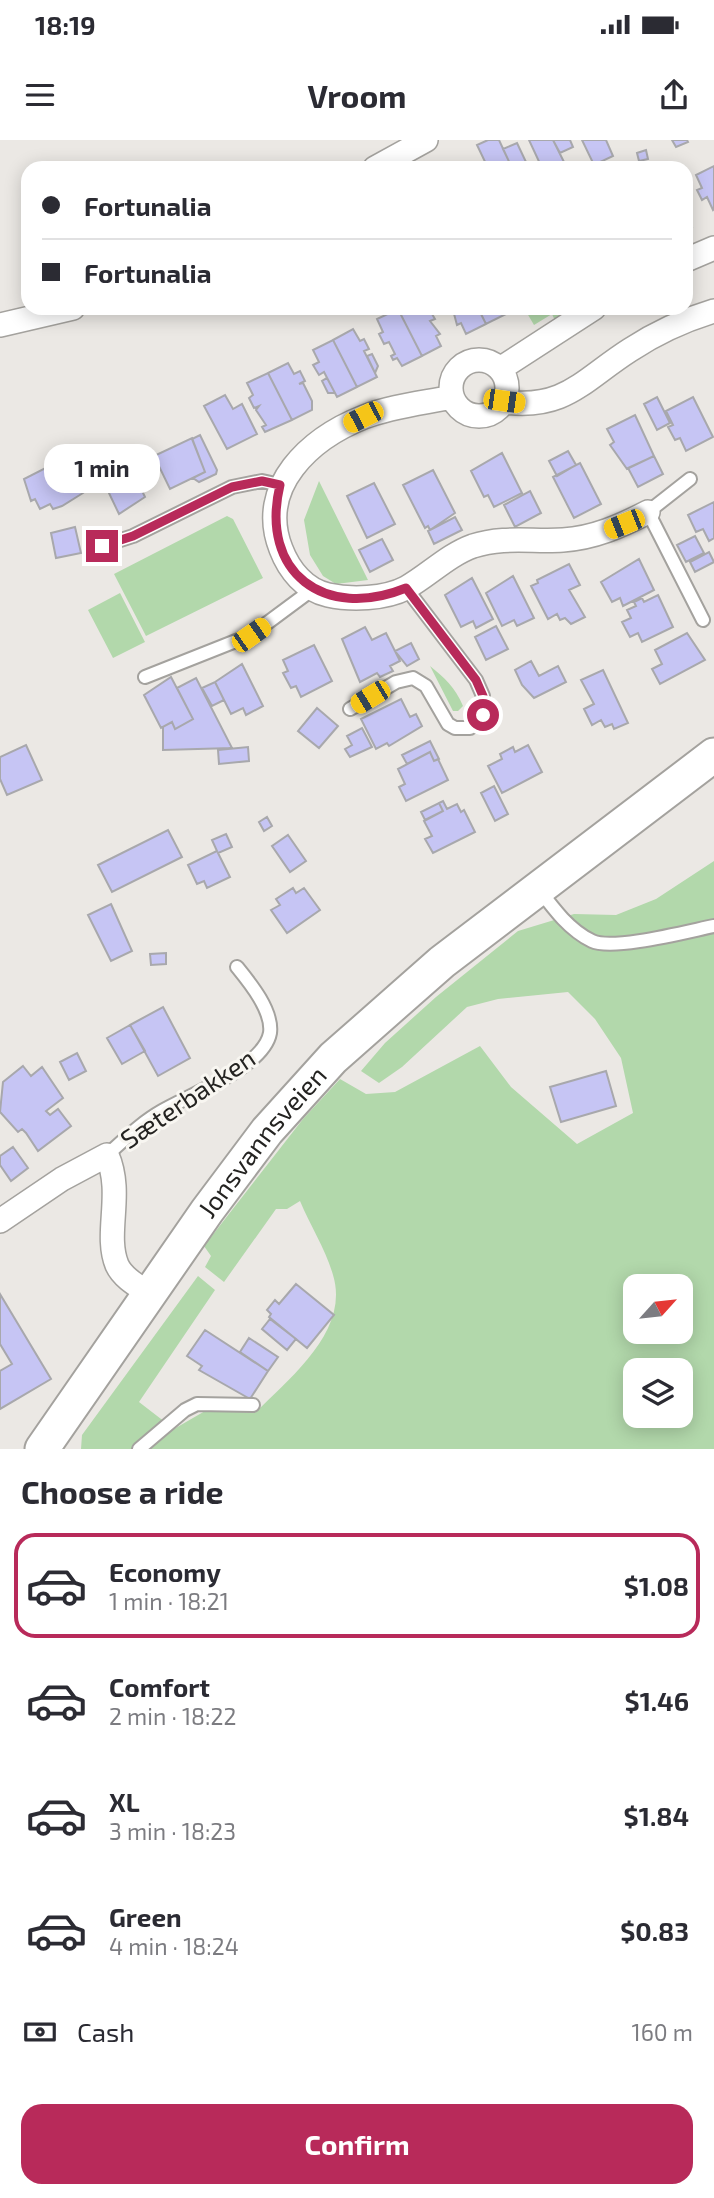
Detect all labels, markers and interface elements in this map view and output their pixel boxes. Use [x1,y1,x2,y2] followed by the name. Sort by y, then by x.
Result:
[35,9,96,40] text: 18:19
[21,76,59,114] icon: menu
[307,76,407,114] text: Vroom
[655,76,693,114] icon: share
[84,190,212,221] text: Fortunalia
[84,257,212,288] text: Fortunalia
[482,388,527,414] car
[340,398,387,436] car
[44,444,160,494] callout: 1 min
[74,454,130,482] text: 1 min
[601,506,648,542] car
[86,530,118,562] route end
[228,614,275,656] car
[347,677,394,717] car
[467,699,499,731] route start
[114,1041,260,1154] street label: Sæterbakken
[190,1059,332,1223] street label: Jonsvannsveien
[623,1274,693,1344] north arrow
[623,1274,693,1428] map controls
[623,1358,693,1428] button: layers
[21,1472,224,1510] text: Choose a ride
[25,1554,88,1617] icon: car
[109,1556,221,1587] text: Economy
[624,1570,689,1601] text: $1.08
[109,1587,229,1615] text: 1 min · 18:21
[25,1669,88,1732] icon: car
[109,1671,210,1702] text: Comfort
[625,1685,689,1716] text: $1.46
[109,1702,236,1730] text: 2 min · 18:22
[25,1784,88,1847] icon: car
[109,1786,140,1817] text: XL
[624,1800,689,1831] text: $1.84
[109,1817,236,1845] text: 3 min · 18:23
[25,1899,88,1962] icon: car
[109,1901,182,1932] text: Green
[620,1915,689,1946] text: $0.83
[109,1932,239,1960] text: 4 min · 18:24
[21,2013,59,2051] icon: cash
[77,2016,134,2047] text: Cash
[632,2018,693,2046] text: 160 m
[21,2104,693,2184] button: Confirm

